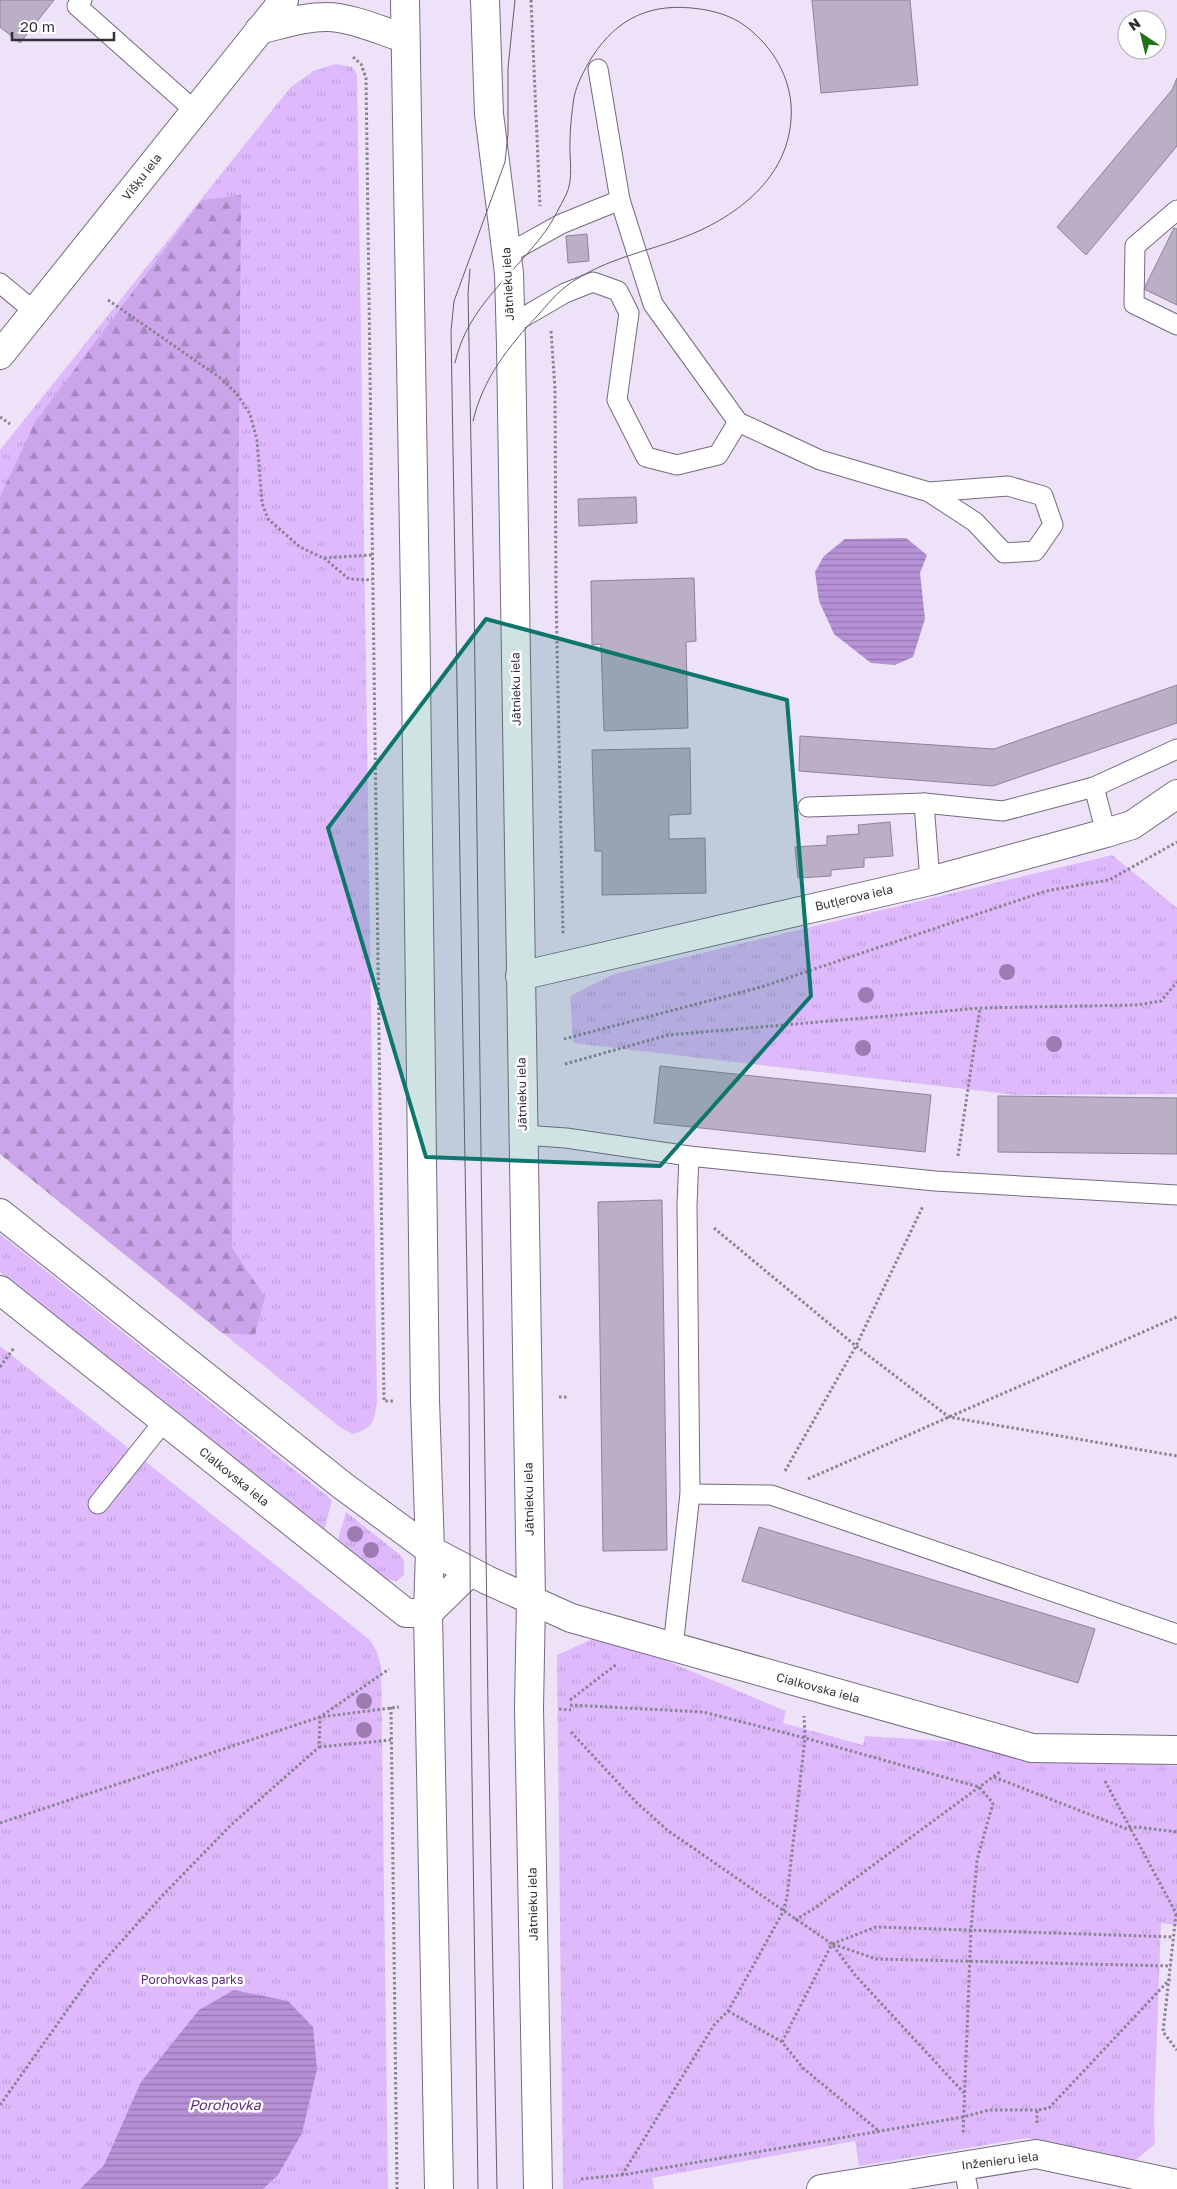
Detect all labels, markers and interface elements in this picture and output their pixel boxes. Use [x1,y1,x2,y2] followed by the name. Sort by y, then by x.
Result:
[12,10,115,42] scale bar
[1117,10,1167,60] north arrow
[1125,14,1143,34] text: N
[20,17,55,35] text: 20 m
[119,150,165,203] street label: Višķu iela
[498,247,517,321] street label: Jātnieku iela
[507,652,524,726] street label: Jātnieku iela
[814,881,894,914] street label: Butļerova iela
[513,1057,530,1131] street label: Jātnieku iela
[196,1444,272,1509] street label: Cialkovska iela
[520,1462,537,1536] street label: Jātnieku iela
[775,1669,862,1706] street label: Cialkovska iela
[524,1867,541,1941] street label: Jātnieku iela
[141,1972,243,1987] park label: Porohovkas parks
[189,2096,262,2113] water label: Porohovka
[961,2148,1039,2173] street label: Inženieru iela

